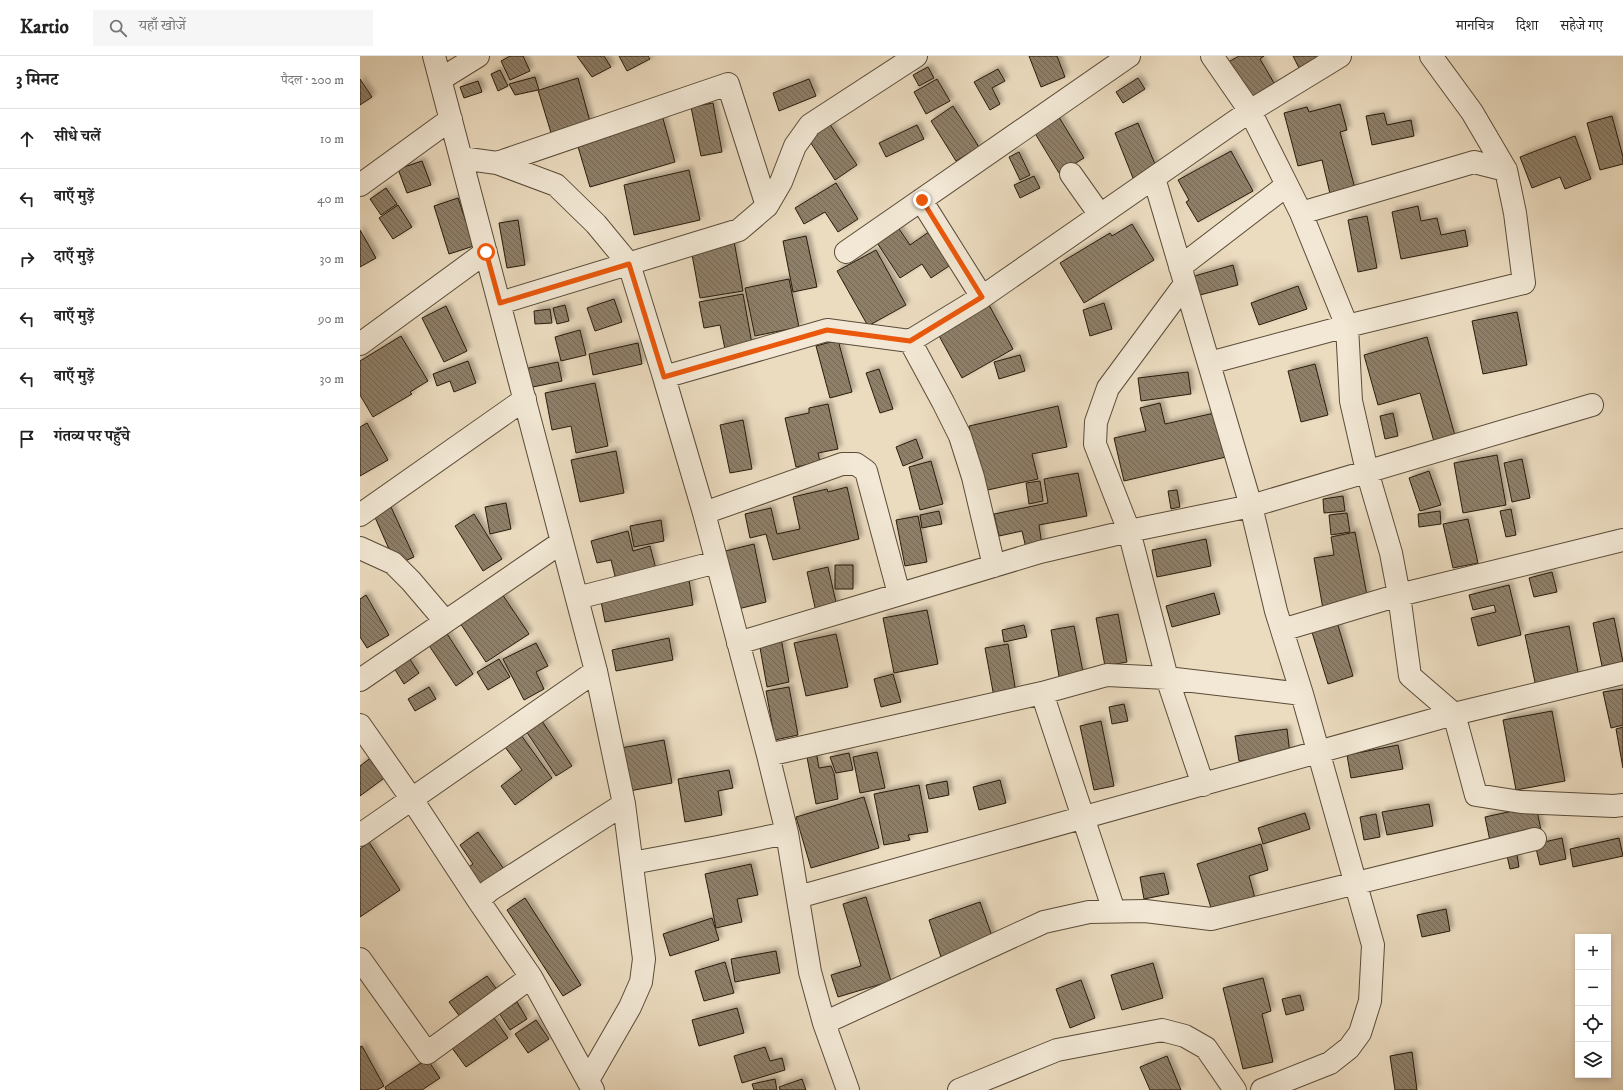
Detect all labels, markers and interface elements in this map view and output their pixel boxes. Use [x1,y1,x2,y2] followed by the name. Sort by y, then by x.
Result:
[93,10,373,46] search box
[20,16,69,39] text: Kartio
[139,16,186,35] text: यहाँ खोजें
[107,17,129,39] icon: search
[1456,17,1494,35] text: मानचित्र
[1516,17,1538,35] text: दिशा
[1560,17,1603,35] text: सहेजे गए
[16,69,58,91] text: 3 मिनट
[281,72,344,88] text: पैदल · 200 m
[54,127,101,146] text: सीधे चलें
[16,128,38,150] icon: ahead
[320,131,344,147] text: 10 m
[54,187,94,206] text: बाएँ मुड़ें
[16,188,38,210] icon: left
[317,191,344,207] text: 40 m
[913,191,931,209] route end
[477,243,495,261] route start
[54,247,94,266] text: दाएँ मुड़ें
[16,248,38,270] icon: right
[320,251,344,267] text: 30 m
[54,307,94,326] text: बाएँ मुड़ें
[16,308,38,330] icon: left
[318,311,344,327] text: 90 m
[54,367,94,386] text: बाएँ मुड़ें
[16,368,38,390] icon: left
[320,371,344,387] text: 30 m
[54,427,130,446] text: गंतव्य पर पहुँचे
[16,428,38,450] icon: arrive
[1575,934,1611,1078] map controls
[1575,934,1611,970] button: +
[1575,970,1611,1006] button: −
[1575,1006,1611,1042] button: locate
[1575,1042,1611,1078] button: layers

